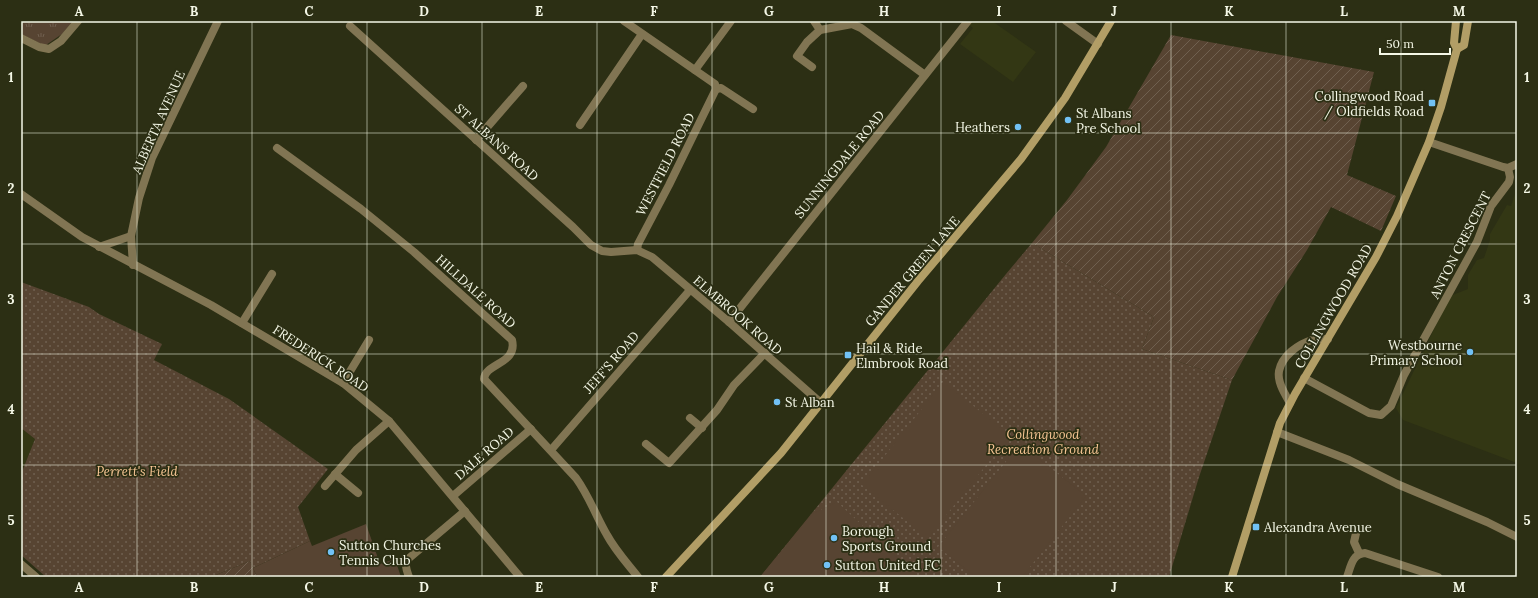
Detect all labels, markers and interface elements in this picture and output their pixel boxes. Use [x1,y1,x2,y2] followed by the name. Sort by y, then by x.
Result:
[75,3,84,20] text: A
[190,3,199,20] text: B
[305,3,314,20] text: C
[419,3,429,20] text: D
[535,3,543,20] text: E
[650,3,658,20] text: F
[764,3,774,20] text: G
[879,3,889,20] text: H
[996,3,1002,20] text: I
[1111,3,1117,20] text: J
[1224,3,1234,20] text: K
[1340,3,1348,20] text: L
[1453,3,1466,20] text: M
[1380,30,1450,56] scale bar
[1386,36,1414,51] text: 50 m
[128,68,189,177] street label: ALBERTA AVENUE
[8,69,14,86] text: 1
[1524,69,1530,86] text: 1
[1315,88,1424,120] place label: Collingwood Road / Oldfields Road
[1427,98,1437,108] marker: Collingwood Road / Oldfields Road
[451,100,543,185] street label: ST ALBANS ROAD
[1076,105,1141,137] place label: St Albans Pre School
[791,107,888,222] street label: SUNNINGDALE ROAD
[632,110,699,218] street label: WESTFIELD ROAD
[1063,115,1073,125] marker: St Albans Pre School
[955,119,1010,136] place label: Heathers
[1013,122,1023,132] marker: Heathers
[8,180,15,197] text: 2
[1524,180,1531,197] text: 2
[1426,188,1495,303] street label: ANTON CRESCENT
[861,213,963,330] street label: GANDER GREEN LANE
[1291,241,1376,371] street label: COLLINGWOOD ROAD
[432,251,520,332] street label: HILLDALE ROAD
[690,272,786,359] street label: ELMBROOK ROAD
[7,291,15,308] text: 3
[1523,291,1531,308] text: 3
[270,321,372,396] street label: FREDERICK ROAD
[579,328,643,398] street label: JEFF'S ROAD
[1370,337,1462,369] place label: Westbourne Primary School
[856,340,948,372] place label: Hail & Ride Elmbrook Road
[1465,347,1475,357] marker: Westbourne Primary School
[843,350,853,360] marker: Hail & Ride Elmbrook Road
[785,394,835,411] place label: St Alban
[772,397,782,407] marker: St Alban
[7,401,15,418] text: 4
[1523,401,1531,418] text: 4
[451,423,518,484] street label: DALE ROAD
[987,426,1100,458] park label: Collingwood Recreation Ground
[96,463,179,480] park label: Perrett's Field
[7,512,15,529] text: 5
[1523,512,1531,529] text: 5
[1263,519,1372,536] place label: Alexandra Avenue
[1251,522,1261,532] marker: Alexandra Avenue
[842,523,932,555] place label: Borough Sports Ground
[829,533,839,543] marker: Borough Sports Ground
[339,537,441,569] place label: Sutton Churches Tennis Club
[326,547,336,557] marker: Sutton Churches Tennis Club
[835,557,940,574] place label: Sutton United FC
[822,560,832,570] marker: Sutton United FC
[75,579,84,596] text: A
[190,579,199,596] text: B
[305,579,314,596] text: C
[419,579,429,596] text: D
[535,579,543,596] text: E
[650,579,658,596] text: F
[764,579,774,596] text: G
[879,579,889,596] text: H
[996,579,1002,596] text: I
[1111,579,1117,596] text: J
[1224,579,1234,596] text: K
[1340,579,1348,596] text: L
[1453,579,1466,596] text: M

